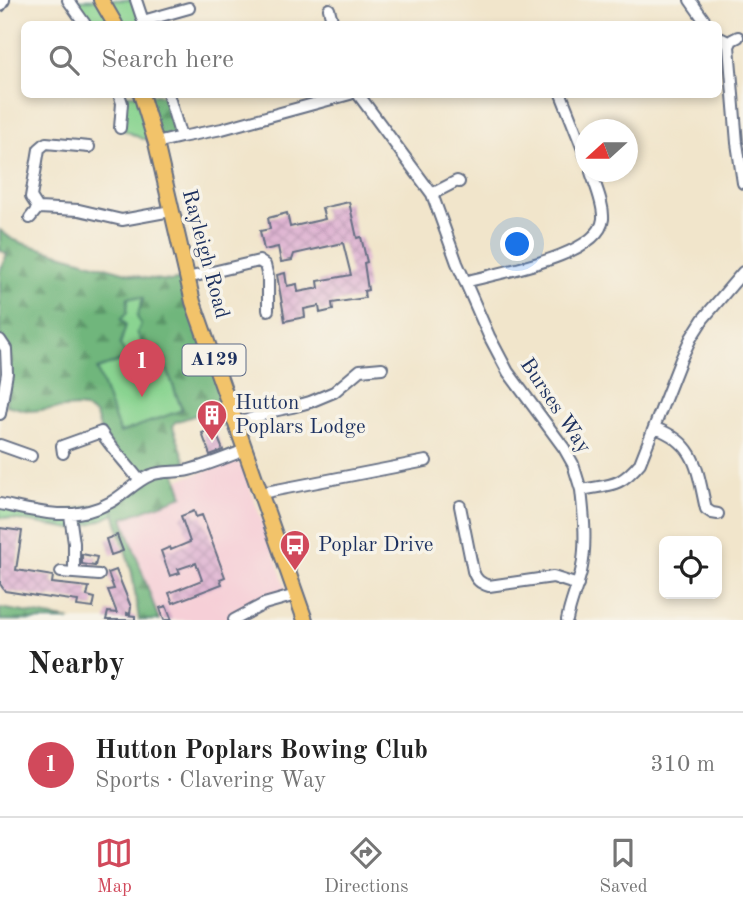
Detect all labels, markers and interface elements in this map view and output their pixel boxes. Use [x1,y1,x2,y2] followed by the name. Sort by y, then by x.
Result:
[21,21,722,98] search box
[45,41,83,79] icon: search
[101,47,234,73] text: Search here
[575,119,638,182] north arrow
[178,187,232,321] street label: Rayleigh Road
[500,227,534,261] your location
[119,339,165,397] pin: 1
[182,344,246,376] road number: A129
[516,355,594,457] street label: Burses Way
[235,393,366,438] place label: Hutton Poplars Lodge
[195,398,229,442] building icon: Hutton Poplars Lodge
[278,528,312,572] bus stop icon: Poplar Drive
[318,535,433,556] place label: Poplar Drive
[659,536,722,599] map controls
[659,536,722,599] button: locate
[28,650,125,680] text: Nearby
[95,738,428,764] text: Hutton Poplars Bowing Club
[44,753,58,776] text: 1
[650,753,715,776] text: 310 m
[95,769,326,792] text: Sports · Clavering Way
[95,834,133,899] tab: Map
[324,834,409,899] tab: Directions
[599,834,648,899] tab: Saved

